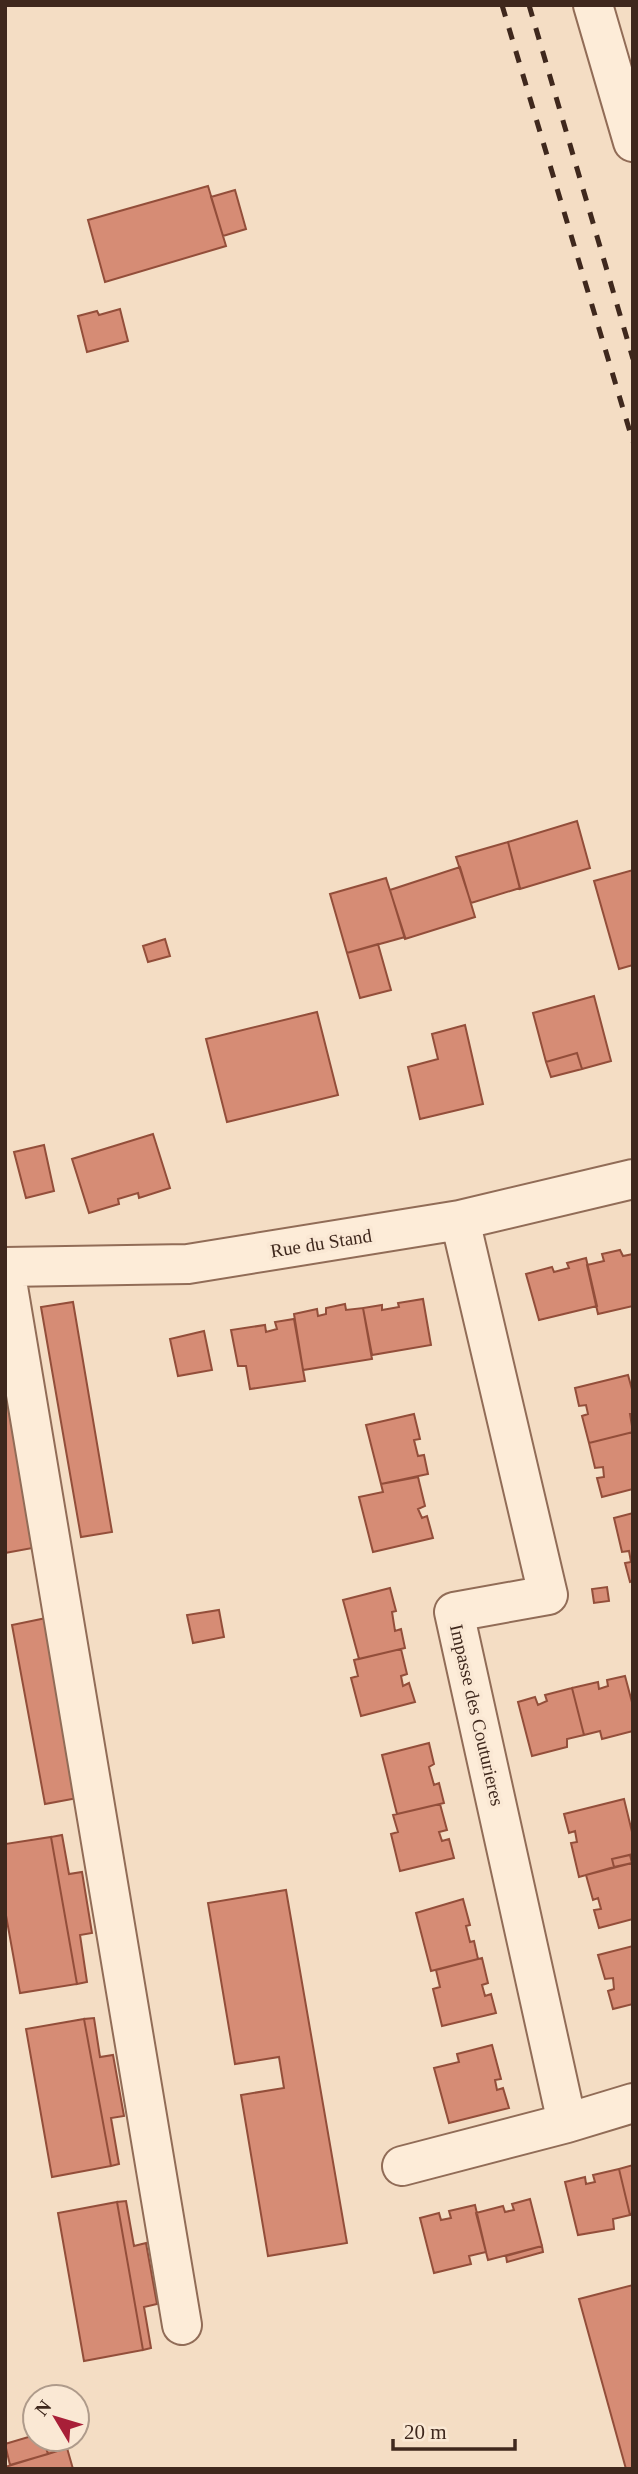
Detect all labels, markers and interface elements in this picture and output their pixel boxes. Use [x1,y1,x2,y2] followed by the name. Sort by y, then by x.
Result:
[269,1225,374,1261] street label: Rue du Stand
[446,1622,508,1808] street label: Impasse des Couturieres
[21,2383,91,2453] north arrow
[30,2396,56,2420] text: N
[393,2408,516,2452] scale bar
[404,2420,447,2444] text: 20 m

